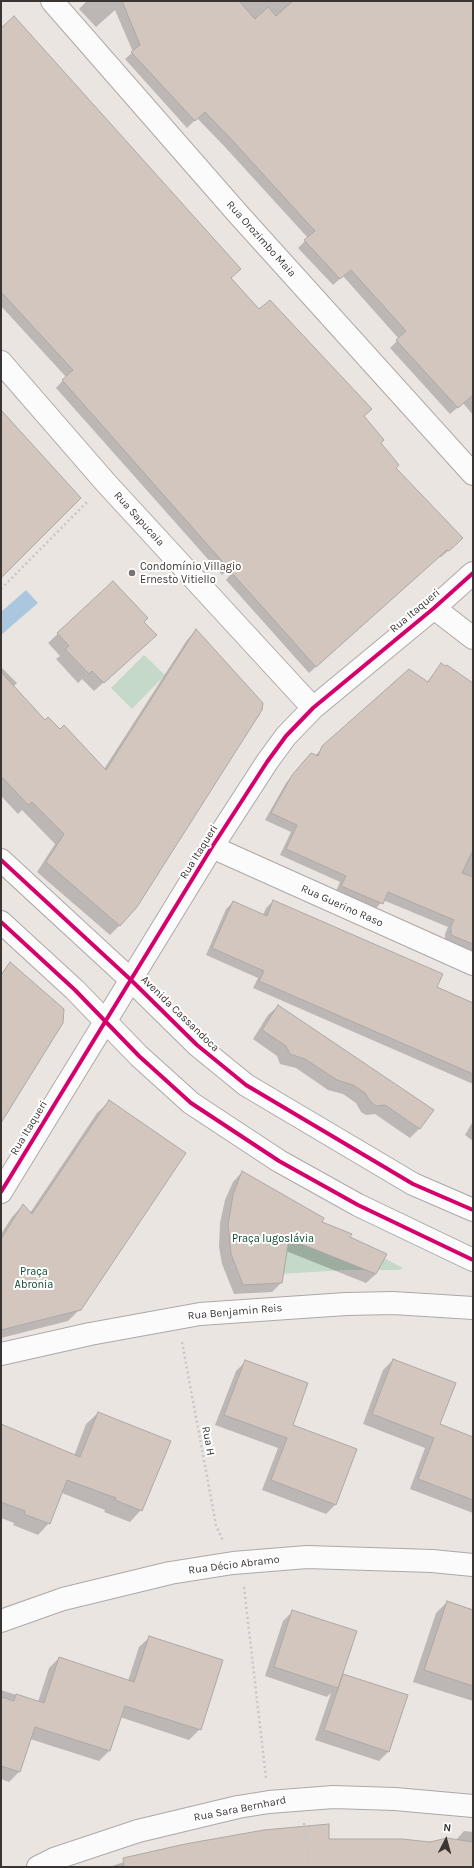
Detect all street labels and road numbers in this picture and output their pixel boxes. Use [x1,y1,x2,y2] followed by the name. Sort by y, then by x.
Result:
[223,198,299,280] street label: Rua Orozimbo Maia
[111,489,167,549] street label: Rua Sapucaia
[387,586,443,636] street label: Rua Itaqueri
[177,822,221,882] street label: Rua Itaqueri
[299,882,385,930] street label: Rua Guerino Raso
[138,973,222,1055] street label: Avenida Cassandoca
[8,1098,50,1158] street label: Rua Itaqueri
[187,1301,283,1323] street label: Rua Benjamin Reis
[199,1425,217,1457] street label: Rua H
[188,1553,280,1577] street label: Rua Décio Abramo
[193,1794,287,1824] street label: Rua Sara Bernhard

